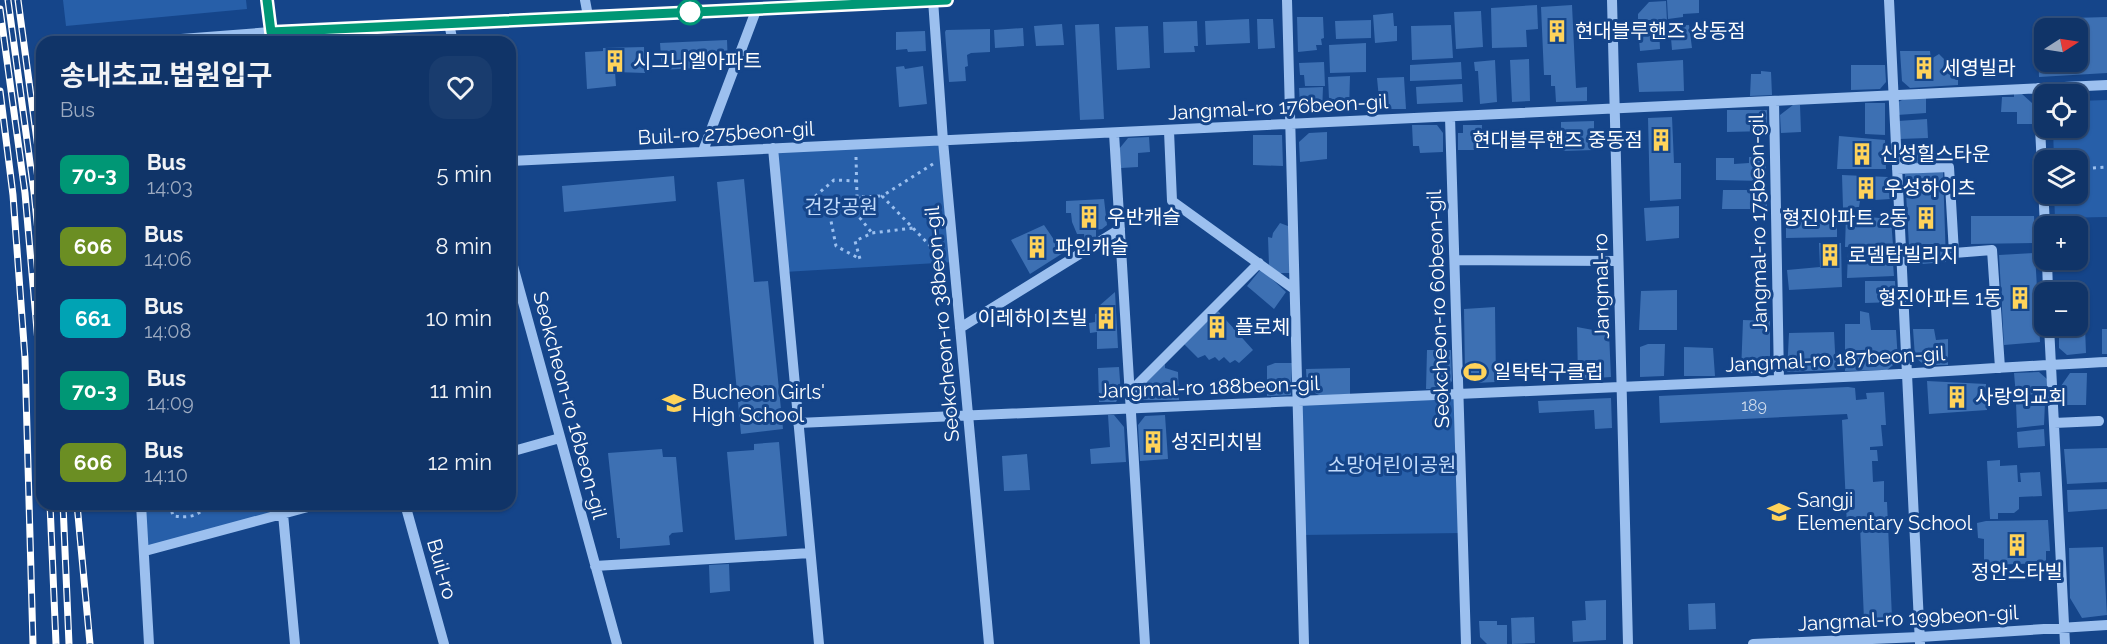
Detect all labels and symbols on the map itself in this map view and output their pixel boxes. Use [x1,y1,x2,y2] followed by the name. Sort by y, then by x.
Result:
[677,0,703,25] unlabelled marker
[1544,18,1570,44] building icon: 현대블루핸즈 상동점
[2034,18,2088,72] north arrow
[1575,19,1746,43] place label: 현대블루핸즈 상동점
[602,48,628,74] building icon: 시그니엘아파트
[633,49,762,73] place label: 시그니엘아파트
[1911,55,1937,81] building icon: 세영빌라
[1942,56,2016,80] place label: 세영빌라
[1167,89,1389,125] street label: Jangmal-ro 176beon-gil
[1744,113,1772,333] street label: Jangmal-ro 175beon-gil
[637,116,815,150] street label: Buil-ro 275beon-gil
[1648,127,1674,153] building icon: 현대블루핸즈 중동점
[1472,128,1643,152] place label: 현대블루핸즈 중동점
[1849,141,1875,167] building icon: 신성힐스타운
[1880,142,1990,166] place label: 신성힐스타운
[1853,175,1879,201] building icon: 우성하이츠
[1884,176,1976,200] place label: 우성하이츠
[1422,189,1454,429] street label: Seokcheon-ro 60beon-gil
[804,195,878,219] park label: 건강공원
[1076,204,1102,230] building icon: 우반캐슬
[920,205,964,443] street label: Seokcheon-ro 38beon-gil
[1107,205,1181,229] place label: 우반캐슬
[1913,205,1939,231] building icon: 형진아파트 2동
[1782,206,1908,230] place label: 형진아파트 2동
[1588,233,1614,339] street label: Jangmal-ro
[1024,234,1050,260] building icon: 파인캐슬
[1055,235,1129,259] place label: 파인캐슬
[1817,242,1843,268] building icon: 로뎀탑빌리지
[1848,243,1958,267] place label: 로뎀탑빌리지
[2007,285,2033,311] building icon: 형진아파트 1동
[1878,286,2002,310] place label: 형진아파트 1동
[528,289,612,522] street label: Seokcheon-ro 16beon-gil
[1093,305,1119,331] building icon: 이레하이츠빌
[978,306,1088,330] place label: 이레하이츠빌
[1204,314,1230,340] building icon: 플로체
[1235,315,1290,339] place label: 플로체
[1724,341,1946,377] street label: Jangmal-ro 187beon-gil
[1462,359,1488,385] sports icon: 일탁탁구클럽
[1493,360,1603,384] place label: 일탁탁구클럽
[1098,371,1321,403] street label: Jangmal-ro 188beon-gil
[692,380,825,427] place label: Bucheon Girls' High School
[1944,384,1970,410] building icon: 사랑의교회
[1975,385,2067,409] place label: 사랑의교회
[661,390,687,416] school or university icon: Bucheon Girls' High School
[1741,396,1767,415] house number: 189
[1140,429,1166,455] building icon: 성진리치빌
[1171,430,1263,454] place label: 성진리치빌
[1328,453,1456,477] park label: 소망어린이공원
[1797,488,1973,535] place label: Sangji Elementary School
[1766,499,1792,525] school or university icon: Sangji Elementary School
[2004,532,2030,558] building icon: 정안스타빌
[422,536,462,602] street label: Buil-ro
[1971,560,2063,584] place label: 정안스타빌
[1797,600,2020,636] street label: Jangmal-ro 199beon-gil

